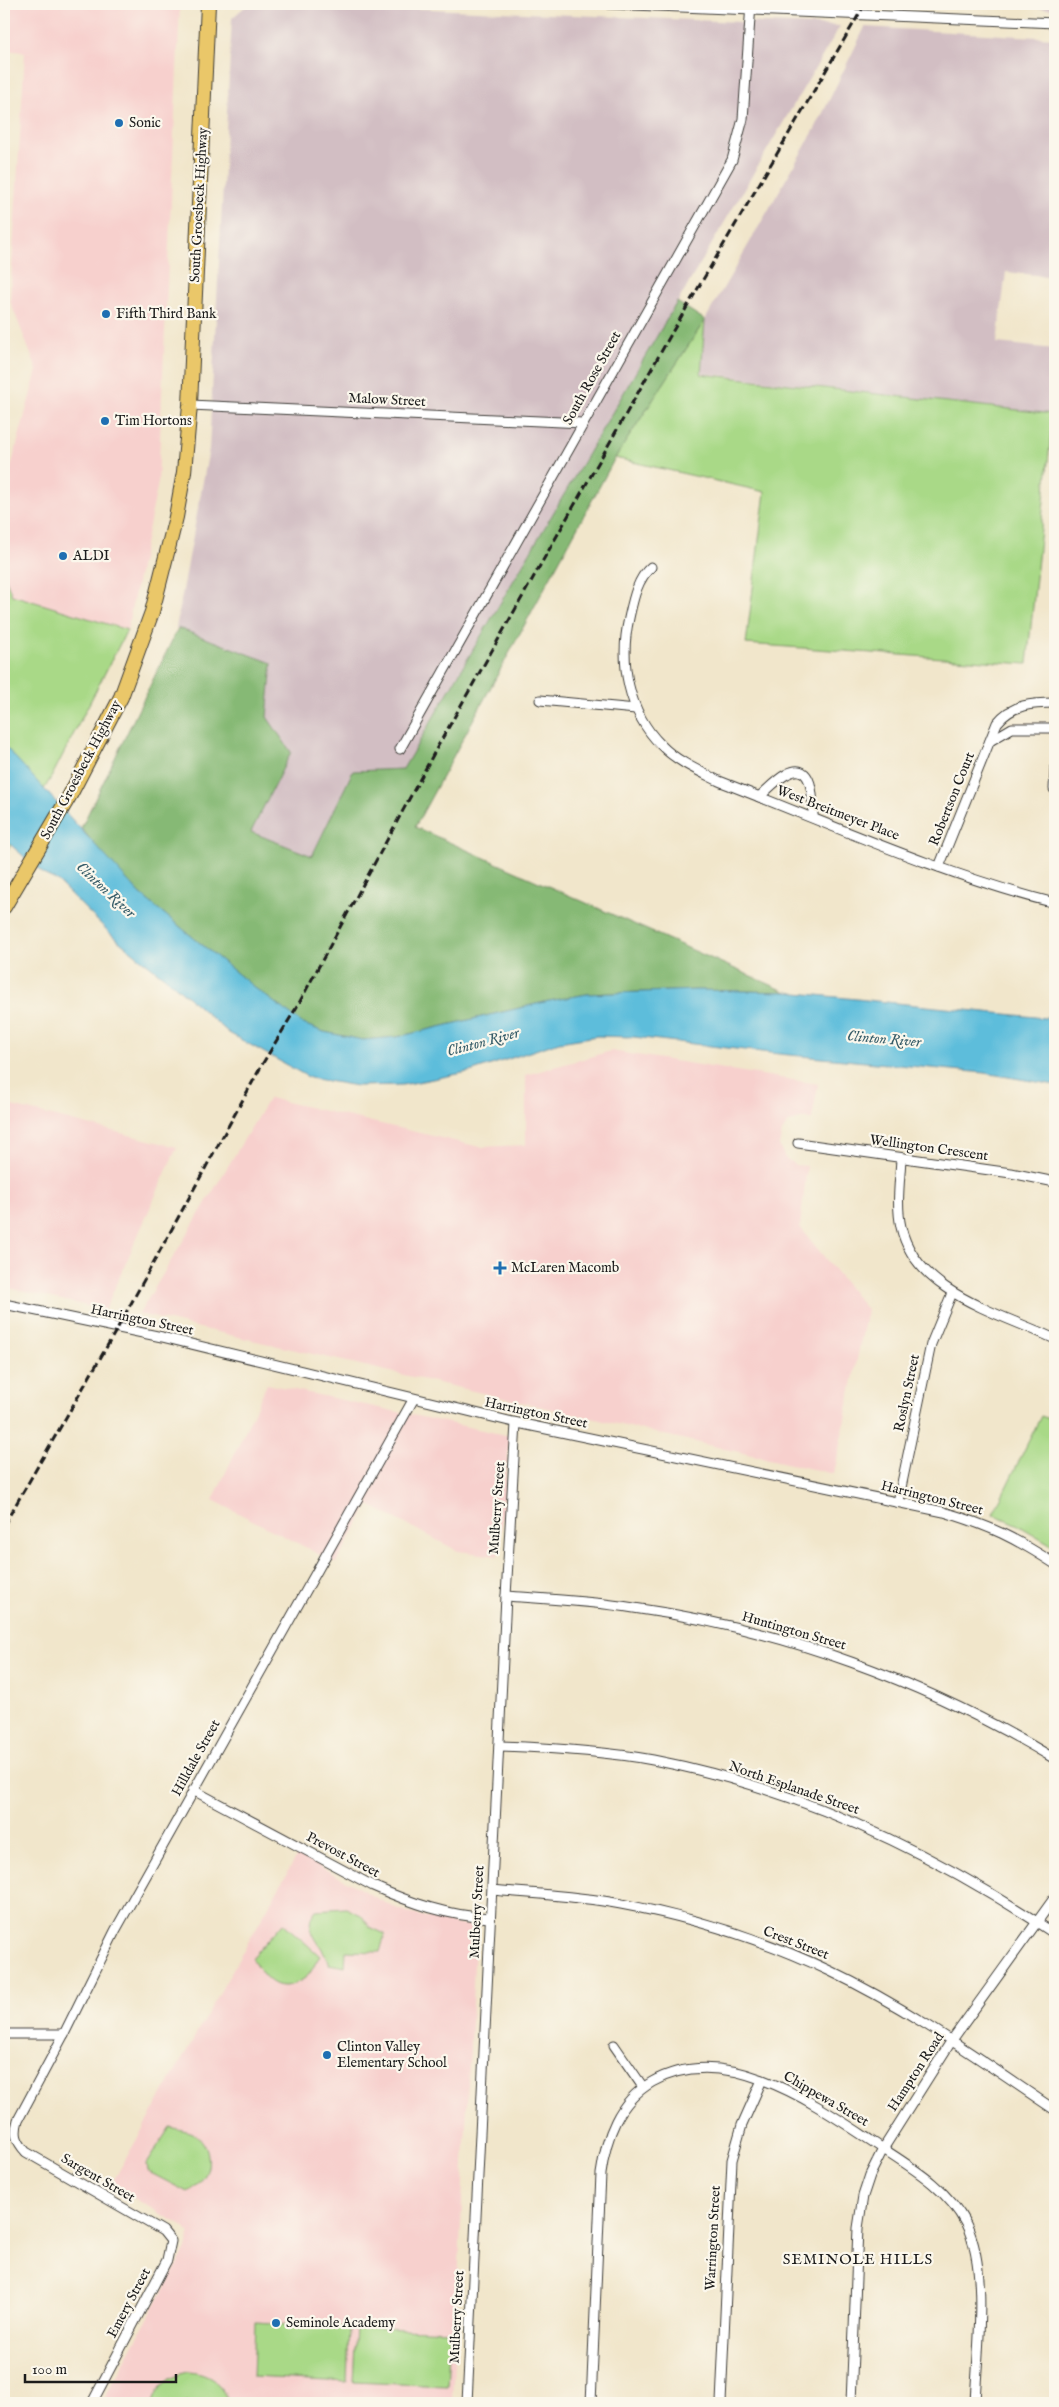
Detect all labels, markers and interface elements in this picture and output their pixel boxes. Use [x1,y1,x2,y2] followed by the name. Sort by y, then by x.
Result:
[129,114,161,132] place label: Sonic
[113,117,125,129] marker: Sonic
[186,127,212,283] street label: South Groesbeck Highway
[116,305,217,323] place label: Fifth Third Bank
[100,308,112,320] marker: Fifth Third Bank
[559,328,625,428] street label: South Rose Street
[348,389,426,411] street label: Malow Street
[115,412,192,430] place label: Tim Hortons
[99,415,111,427] marker: Tim Hortons
[72,547,110,565] place label: ALDI
[57,550,69,562] marker: ALDI
[37,697,125,843] street label: South Groesbeck Highway
[925,749,979,849] street label: Robertson Court
[774,781,903,845] street label: West Breitmeyer Place
[72,858,140,923] water label: Clinton River
[445,1023,522,1061] water label: Clinton River
[846,1026,923,1052] water label: Clinton River
[869,1131,990,1165] street label: Wellington Crescent
[511,1259,619,1277] place label: McLaren Macomb
[493,1261,507,1275] marker: McLaren Macomb
[89,1300,195,1340] street label: Harrington Street
[890,1352,924,1433] street label: Roslyn Street
[483,1393,589,1433] street label: Harrington Street
[485,1461,509,1555] street label: Mulberry Street
[879,1477,985,1519] street label: Harrington Street
[740,1608,848,1655] street label: Huntington Street
[168,1716,225,1800] street label: Hilldale Street
[726,1757,862,1819] street label: North Esplanade Street
[303,1828,383,1882] street label: Prevost Street
[466,1865,488,1959] street label: Mulberry Street
[761,1922,832,1964] street label: Crest Street
[884,2029,949,2115] street label: Hampton Road
[337,2038,447,2072] place label: Clinton Valley Elementary School
[321,2049,333,2061] marker: Clinton Valley Elementary School
[780,2067,872,2131] street label: Chippewa Street
[58,2150,138,2207] street label: Sargent Street
[701,2185,725,2291] street label: Warrington Street
[783,2250,933,2269] district label: SEMINOLE HILLS
[103,2265,155,2341] street label: Emery Street
[446,2270,468,2364] street label: Mulberry Street
[286,2314,395,2332] place label: Seminole Academy
[270,2317,282,2329] marker: Seminole Academy
[25,2352,176,2384] scale bar
[32,2360,68,2379] text: 100 m

